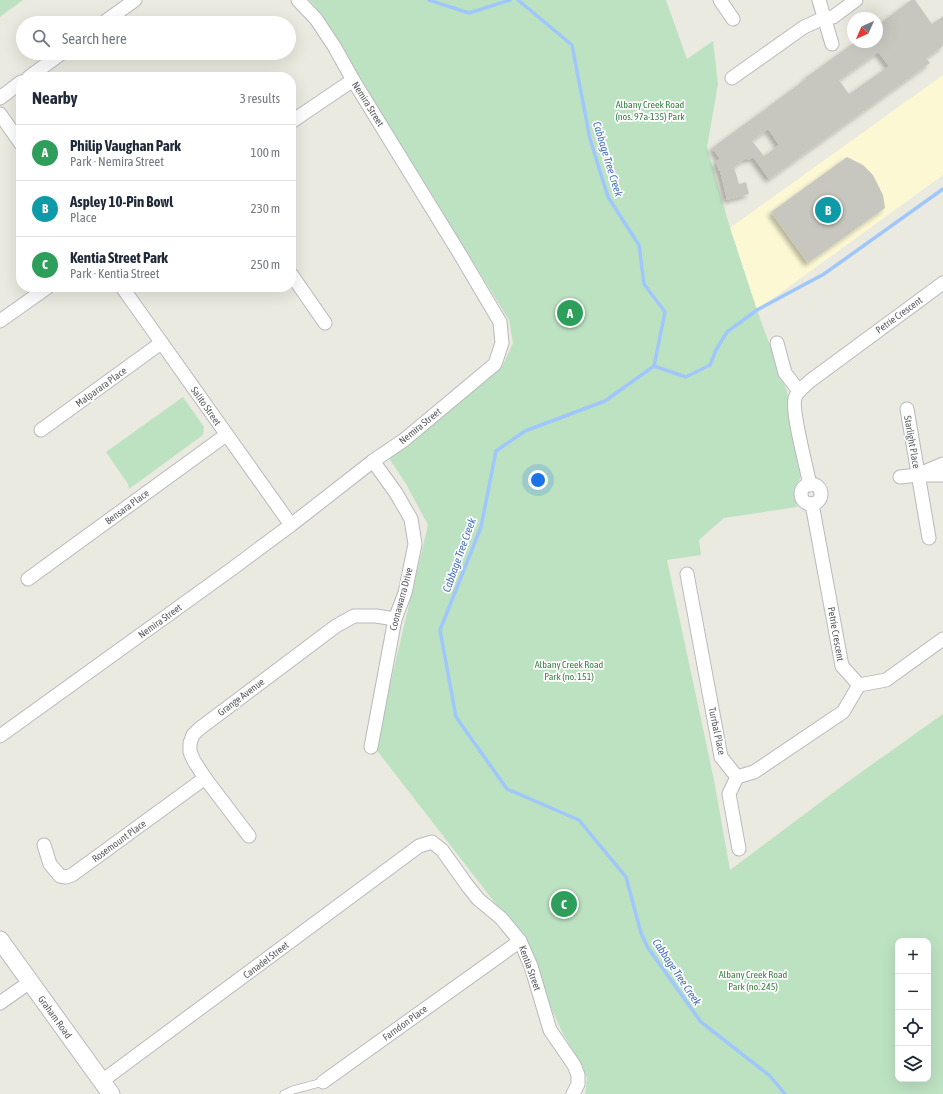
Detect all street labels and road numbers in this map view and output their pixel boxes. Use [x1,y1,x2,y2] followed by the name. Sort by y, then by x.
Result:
[350,80,386,128] street label: Nemira Street
[874,294,925,336] street label: Petrie Crescent
[73,365,129,409] street label: Malparara Place
[189,385,223,428] street label: Salito Street
[397,406,443,446] street label: Nemira Street
[902,415,922,470] street label: Starlight Place
[103,487,151,527] street label: Bensara Place
[387,566,415,632] street label: Coonawarra Drive
[136,602,184,640] street label: Nemira Street
[826,606,846,662] street label: Petrie Crescent
[216,676,267,718] street label: Grange Avenue
[707,706,728,756] street label: Turrbal Place
[90,817,149,864] street label: Rosemount Place
[241,939,291,981] street label: Canadel Street
[517,944,543,992] street label: Kentia Street
[36,994,74,1041] street label: Graham Road
[381,1003,430,1043] street label: Farndon Place

